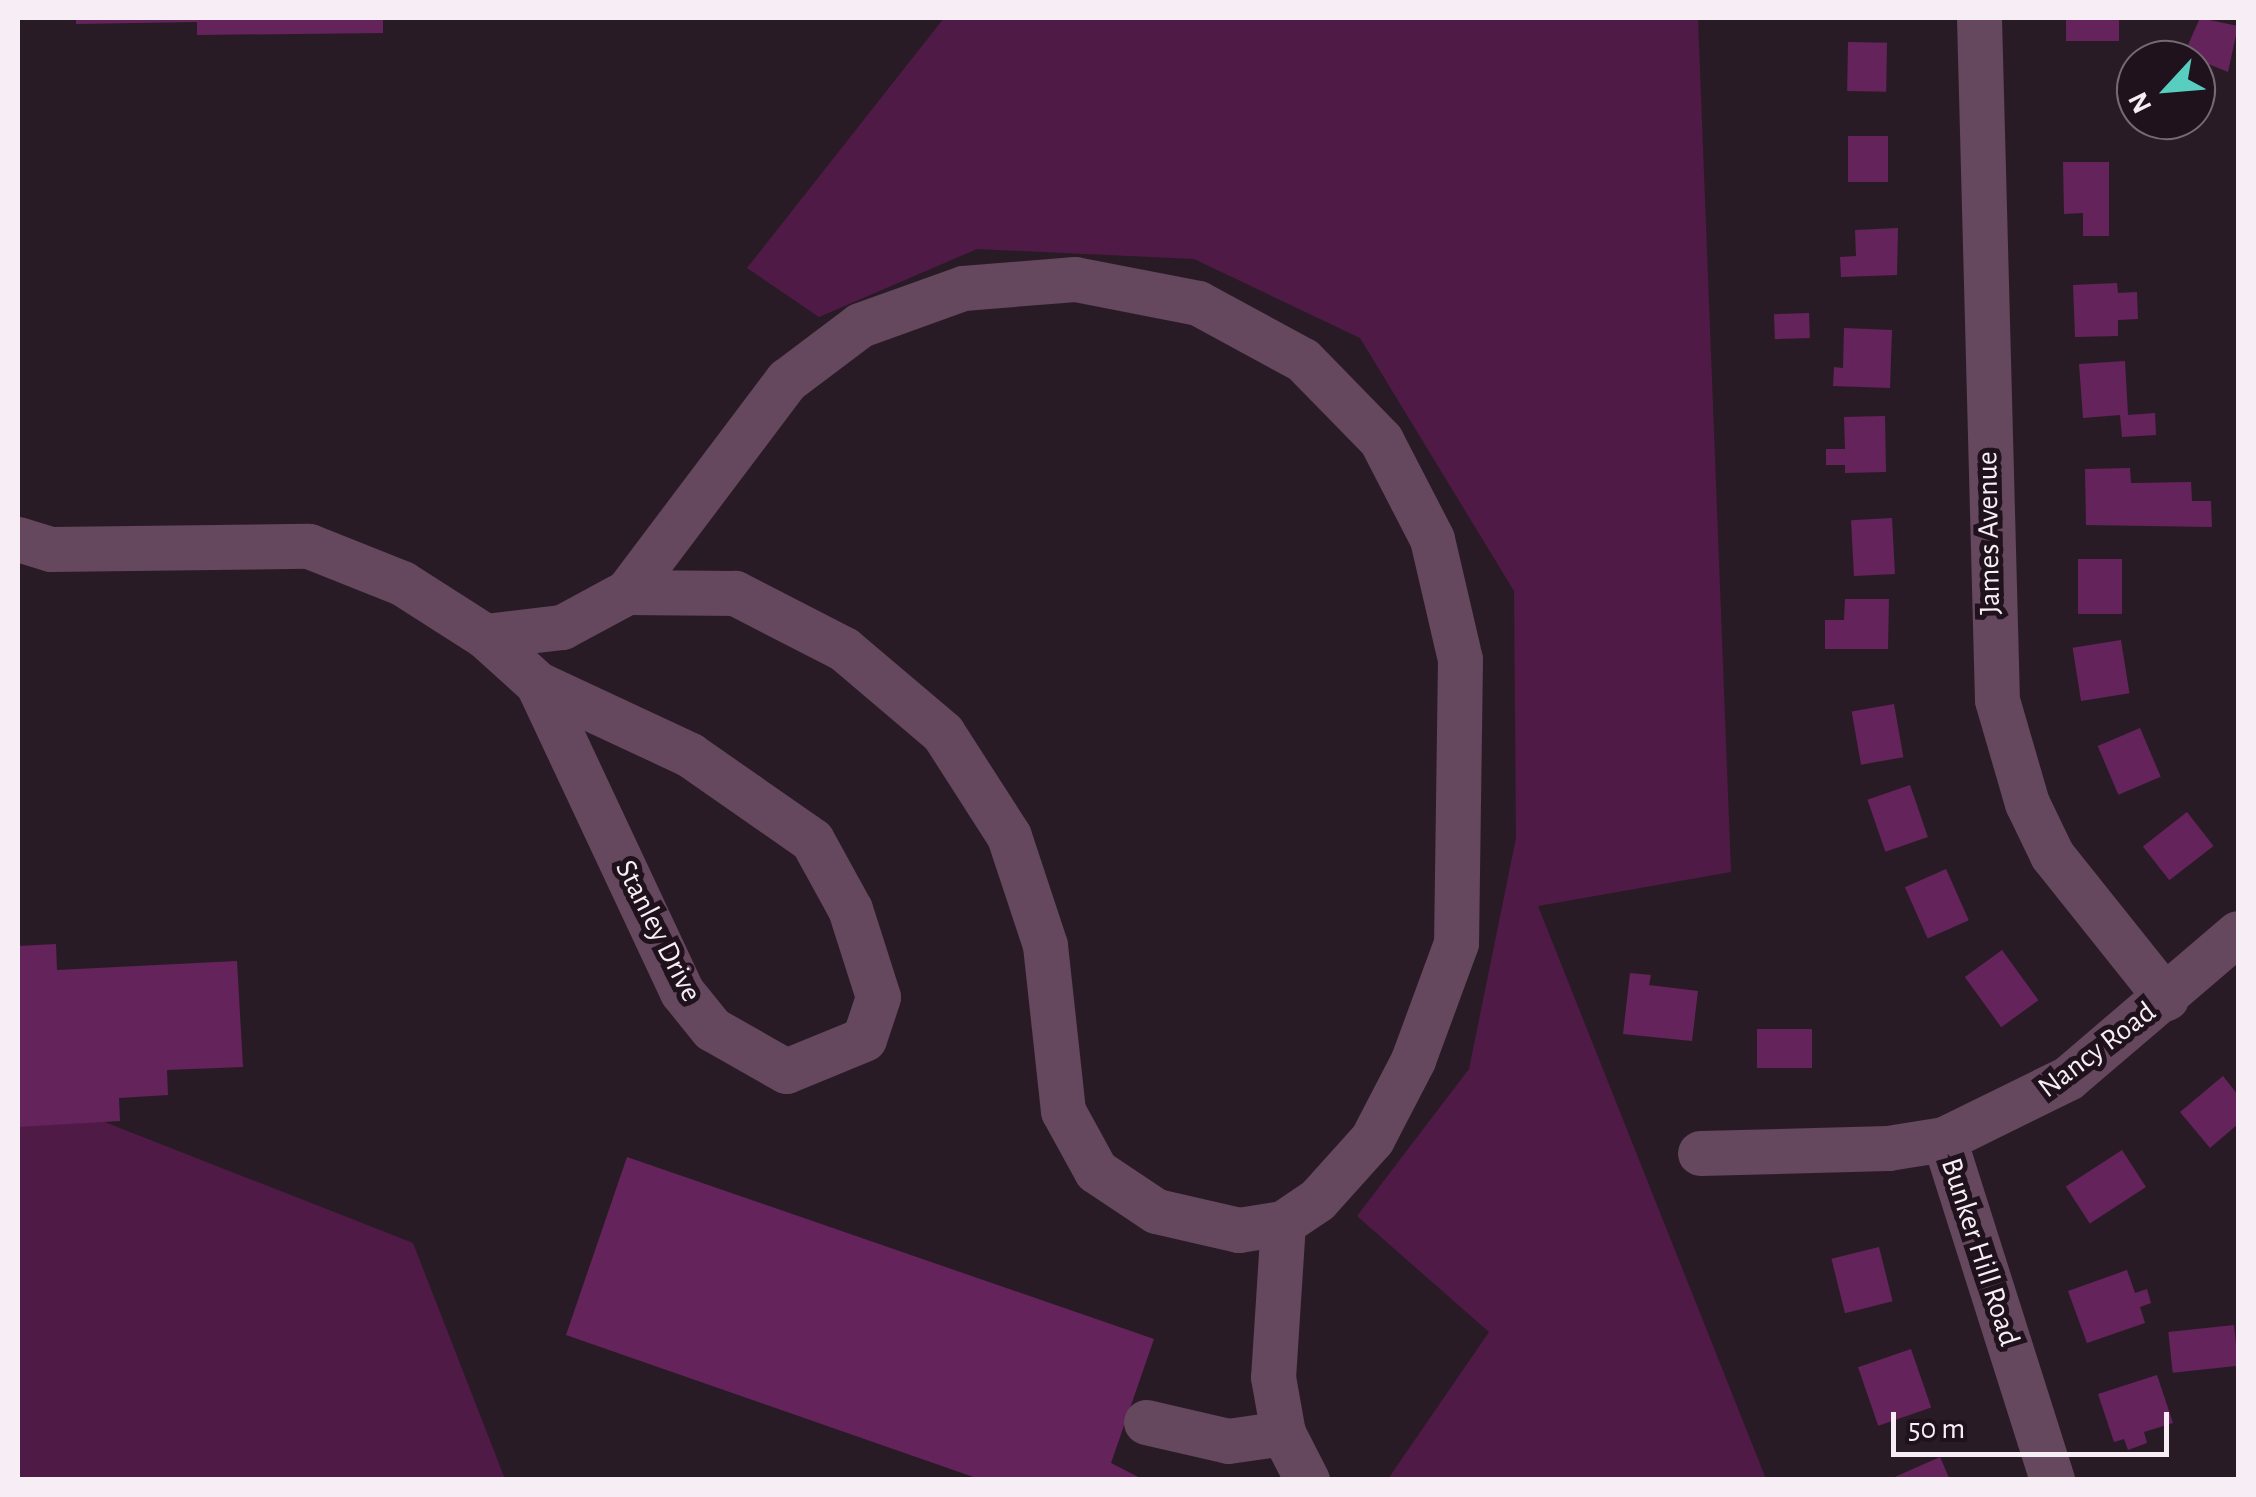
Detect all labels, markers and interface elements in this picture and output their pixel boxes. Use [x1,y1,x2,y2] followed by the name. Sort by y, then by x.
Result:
[2116,40,2216,140] north arrow
[2124,87,2158,117] text: N
[1970,451,2008,615] street label: James Avenue
[607,854,709,1008] street label: Stanley Drive
[2031,994,2163,1106] street label: Nancy Road
[1933,1153,2027,1351] street label: Bunker Hill Road
[1896,1392,2174,1454] scale bar
[1908,1414,1965,1444] text: 50 m

